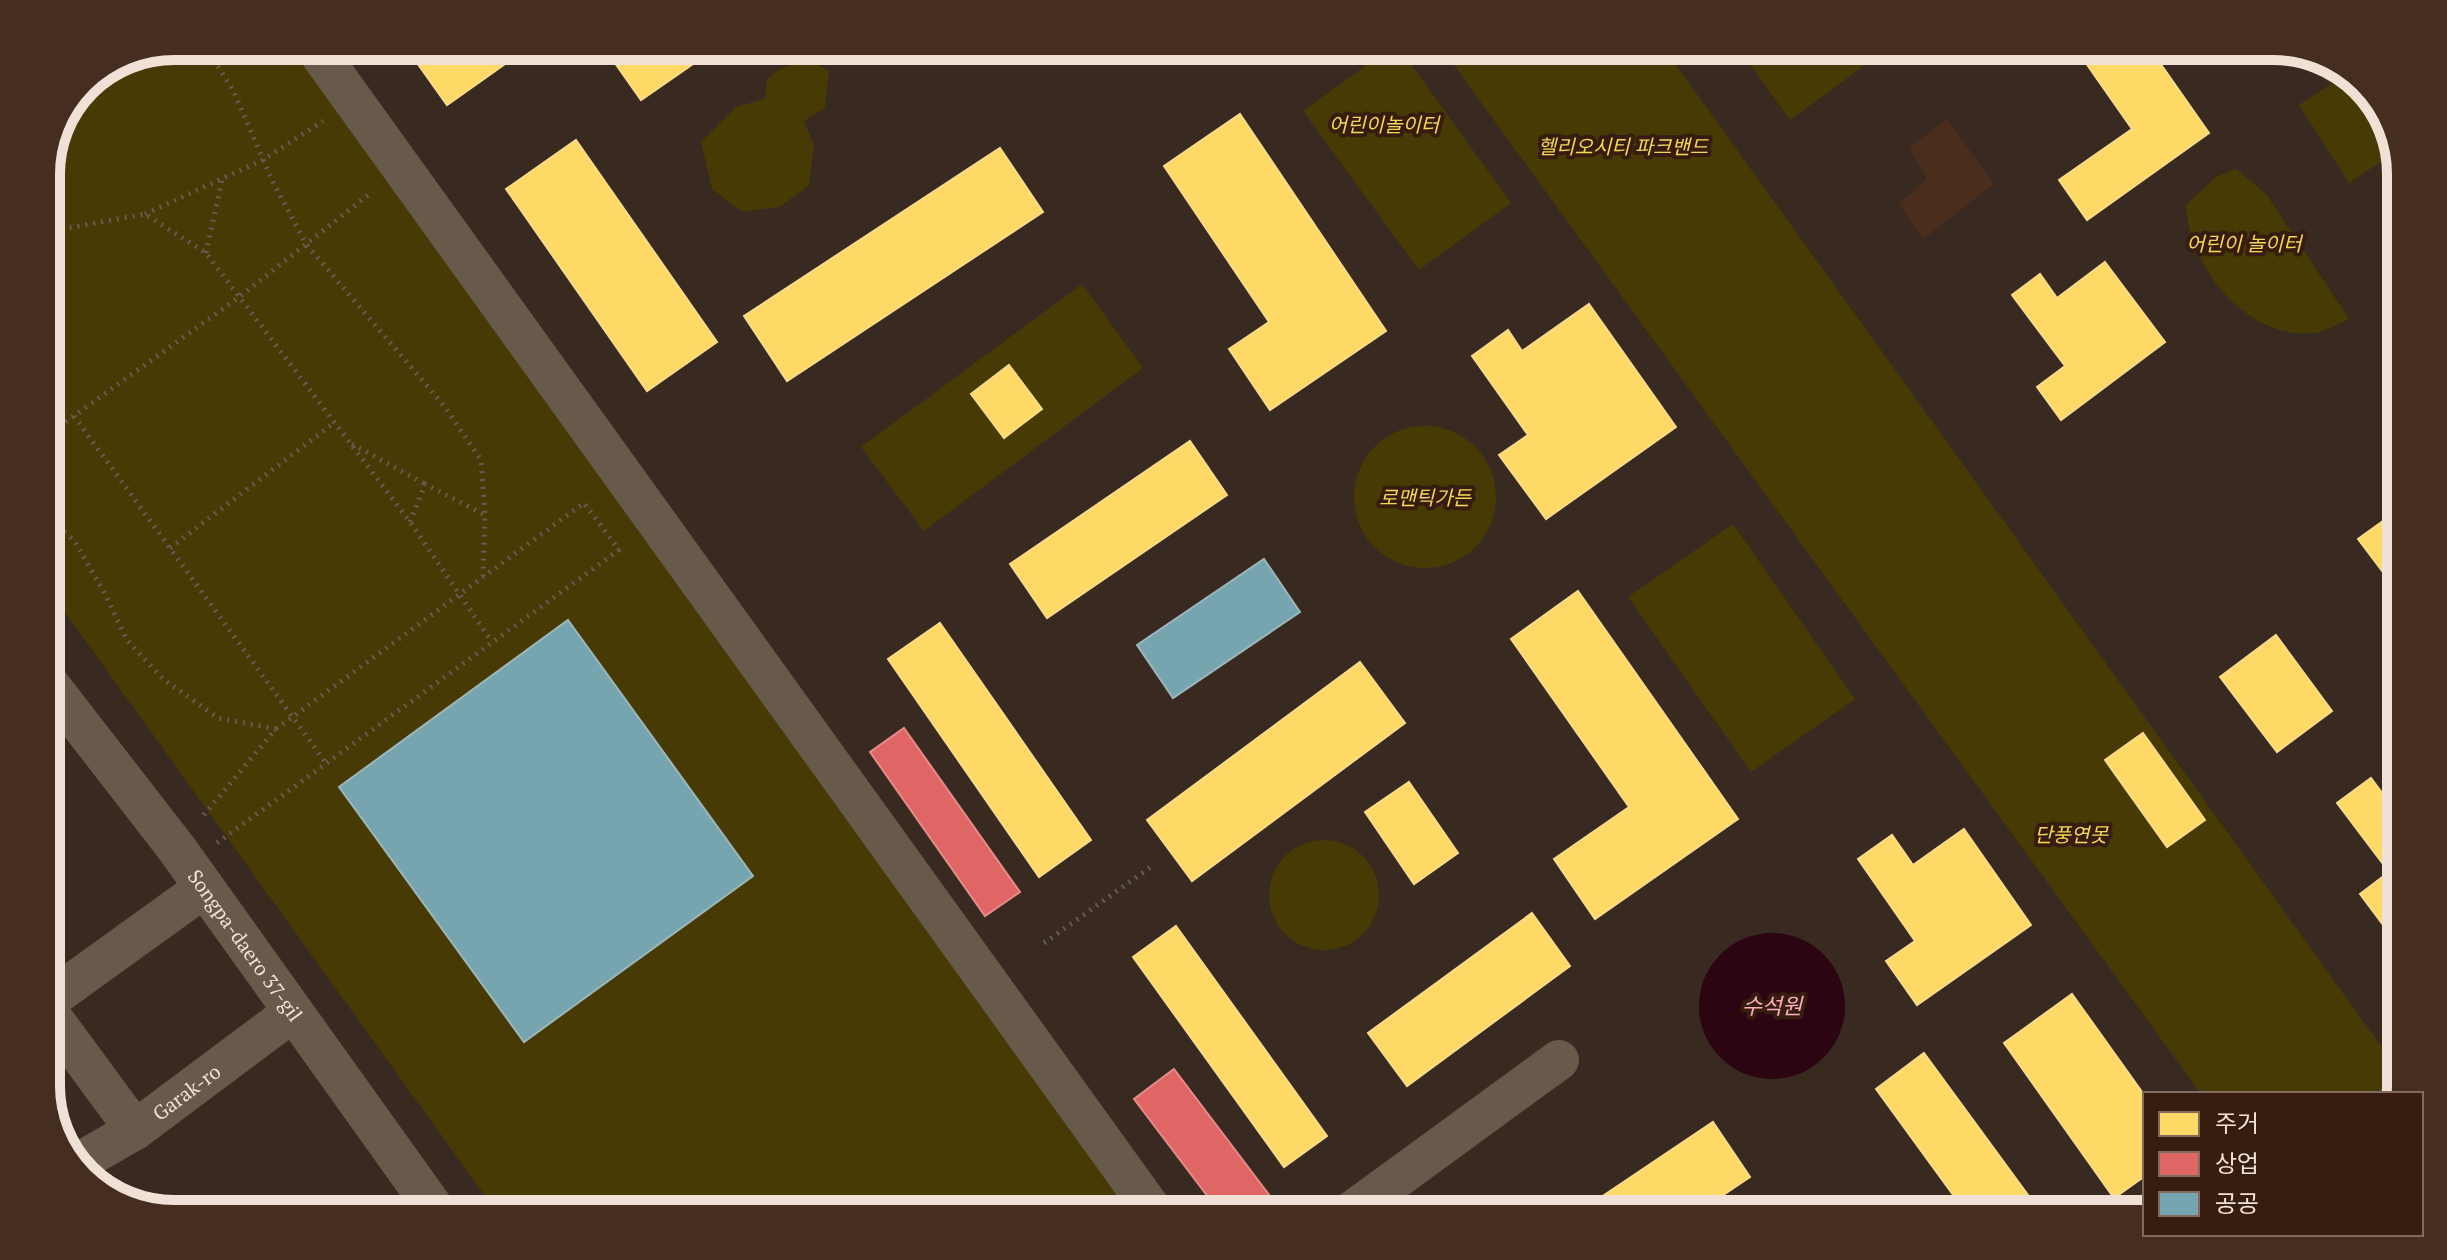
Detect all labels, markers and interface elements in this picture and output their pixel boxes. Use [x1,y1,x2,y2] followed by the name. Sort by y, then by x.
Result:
[1329,111,1442,138] park label: 어린이놀이터
[1538,133,1710,160] park label: 헬리오시티 파크밴드
[2186,230,2304,257] park label: 어린이 놀이터
[1379,484,1473,511] park label: 로맨틱가든
[2034,821,2109,848] park label: 단풍연못
[182,864,309,1026] street label: Songpa-daero 37-gil
[1742,991,1804,1020] water label: 수석원
[147,1057,226,1126] street label: Garak-ro
[2143,1092,2423,1236] legend
[2215,1107,2259,1139] text: 주거
[2215,1147,2259,1179] text: 상업
[2215,1187,2259,1219] text: 공공

